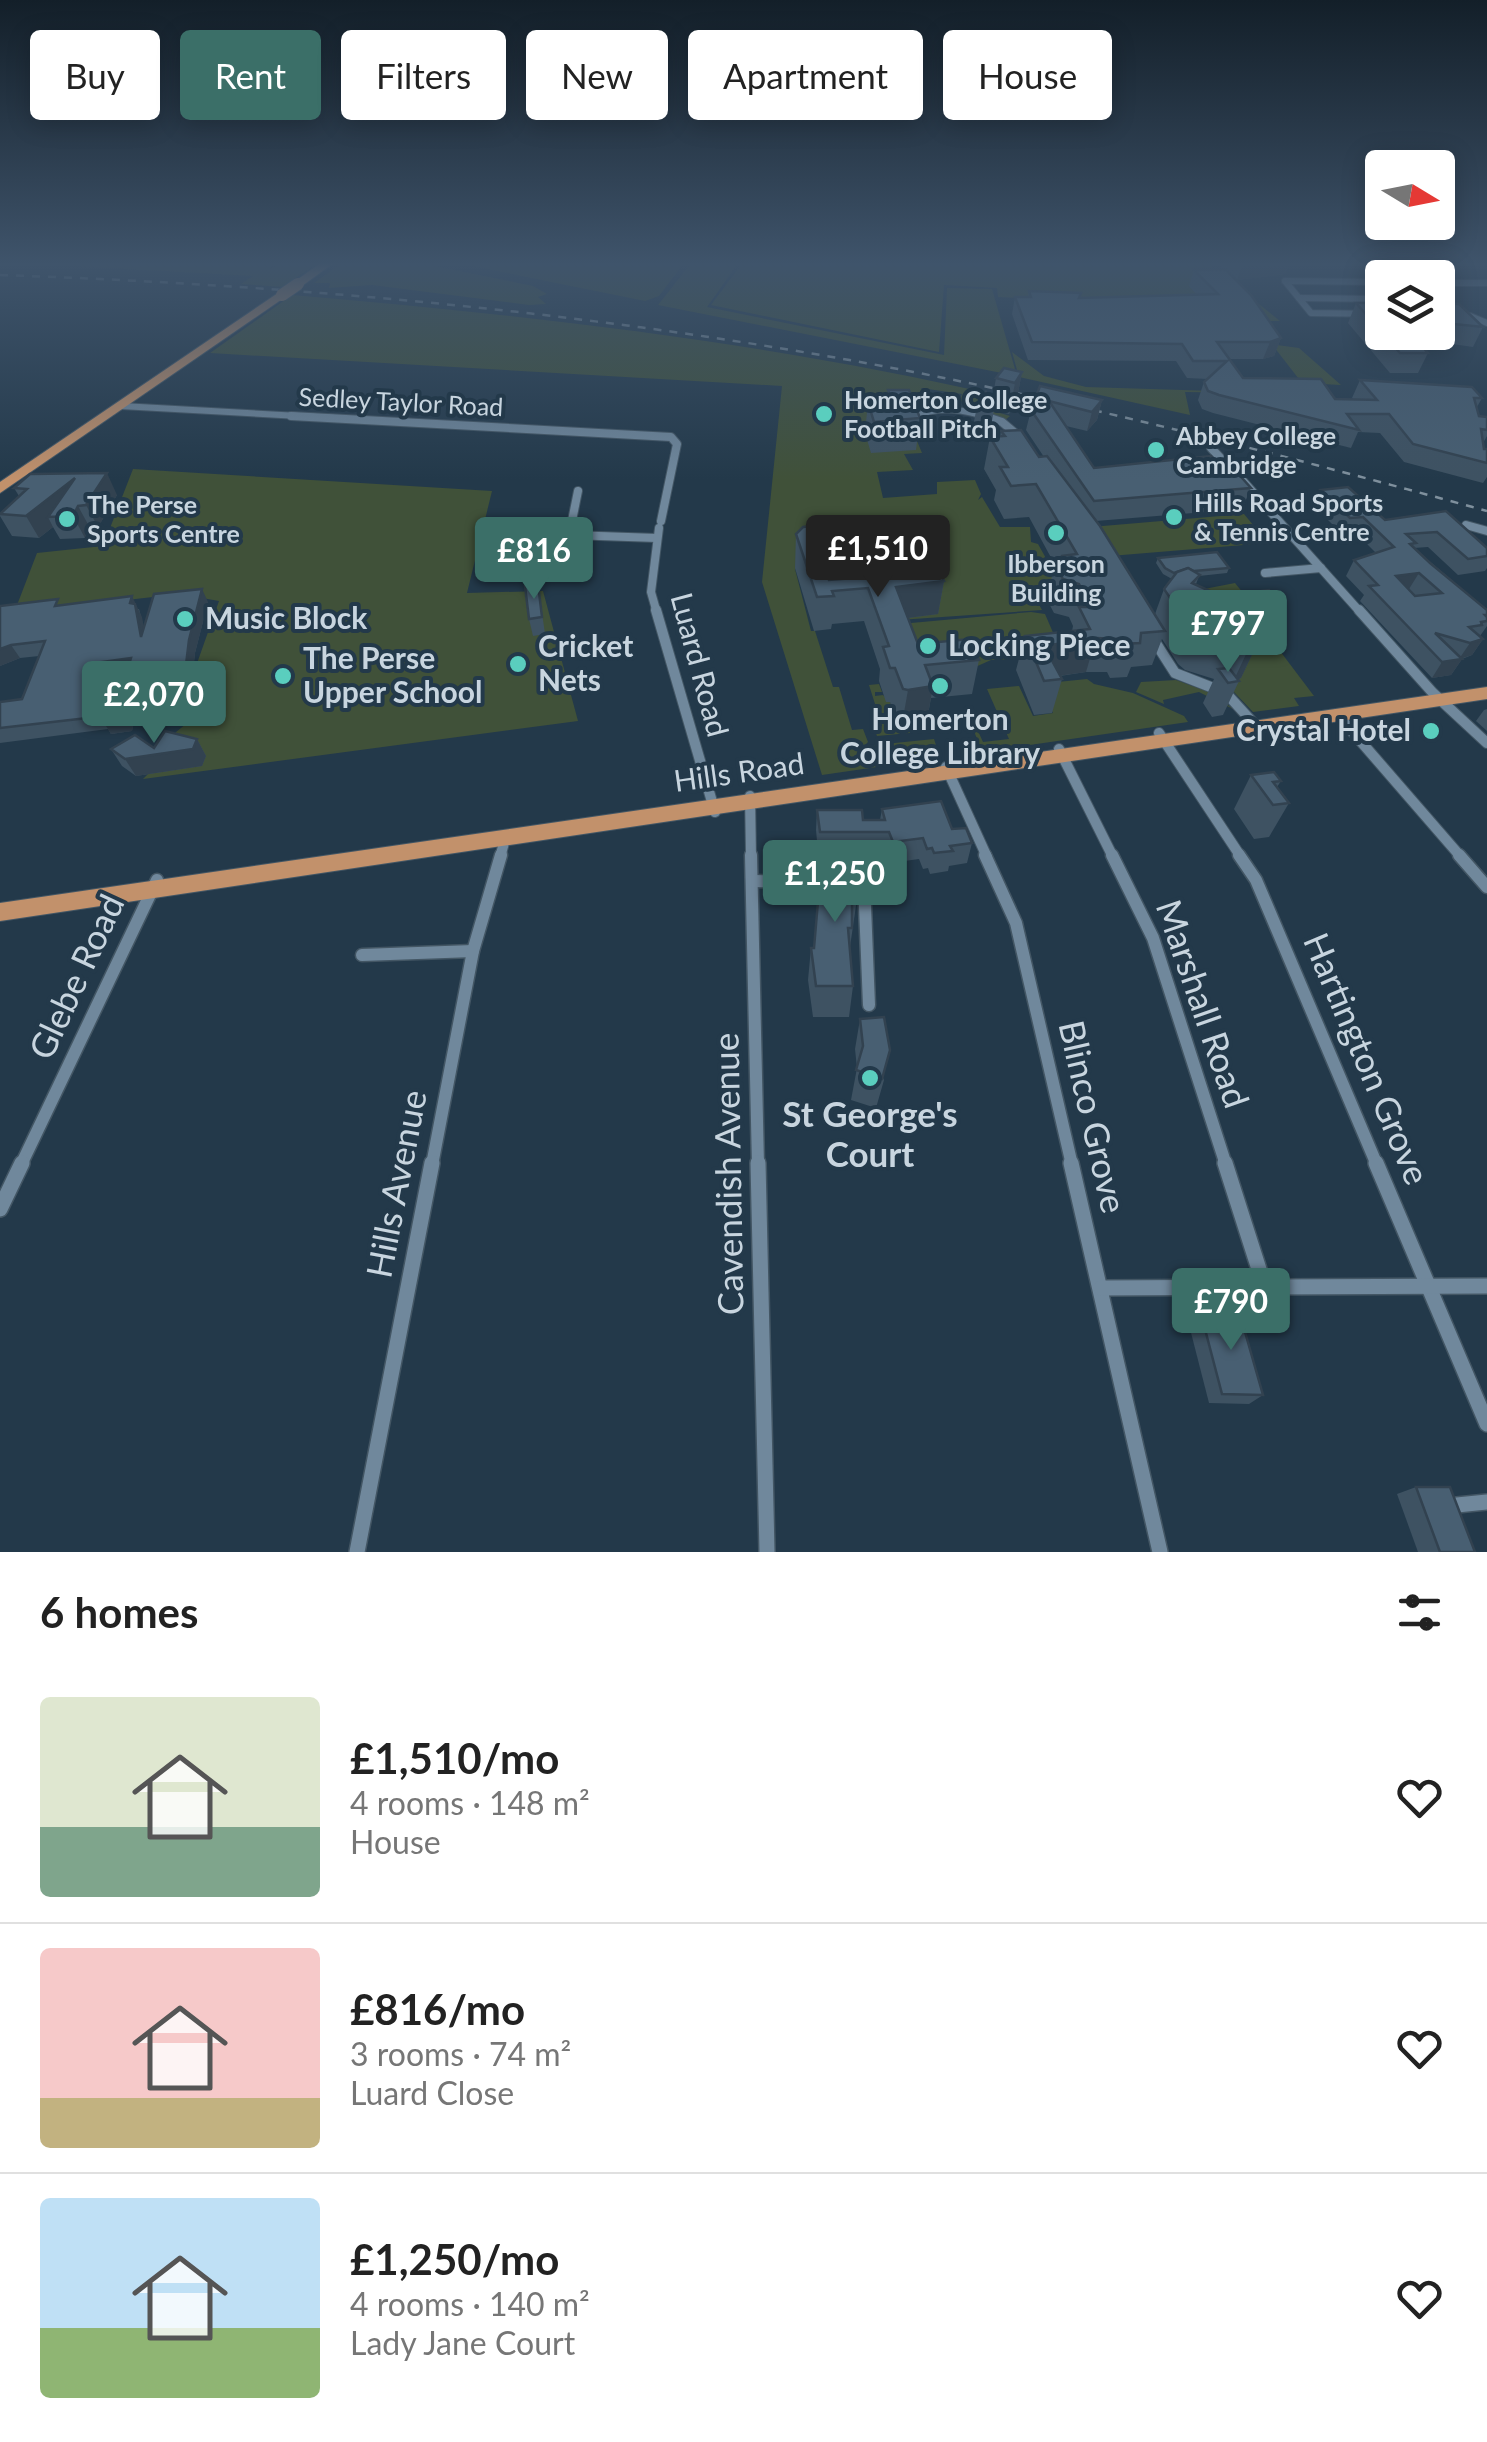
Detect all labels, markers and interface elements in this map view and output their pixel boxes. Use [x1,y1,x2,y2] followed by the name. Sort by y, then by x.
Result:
[30,30,160,120] chip: Buy
[180,30,321,120] chip: Rent
[341,30,506,120] chip: Filters
[526,30,668,120] chip: New
[688,30,923,120] chip: Apartment
[943,30,1112,120] chip: House
[1365,150,1455,240] north arrow
[1365,150,1455,350] map controls
[1365,260,1455,350] button: layers
[298,381,504,421] street label: Sedley Taylor Road
[844,384,1047,443] place label: Homerton College Football Pitch
[813,403,835,425] marker: Homerton College Football Pitch
[1175,420,1336,479] place label: Abbey College Cambridge
[1145,439,1167,461] marker: Abbey College Cambridge
[1194,487,1383,546] place label: Hills Road Sports & Tennis Centre
[87,489,240,548] place label: The Perse Sports Centre
[1163,506,1185,528] marker: Hills Road Sports & Tennis Centre
[56,508,78,530] marker: The Perse Sports Centre
[797,515,959,600] pin: £1,510
[475,517,593,602] pin: £816
[1045,522,1067,544] marker: Ibberson Building
[828,528,928,567] text: £1,510
[497,530,571,569] text: £816
[1007,548,1105,607] place label: Ibberson Building
[664,589,737,740] street label: Luard Road
[1169,590,1287,675] pin: £797
[205,599,368,635] place label: Music Block
[1191,603,1265,642] text: £797
[174,608,196,630] marker: Music Block
[948,626,1131,662] place label: Locking Piece
[538,627,633,697] place label: Cricket Nets
[917,635,939,657] marker: Locking Piece
[303,639,482,709] place label: The Perse Upper School
[507,653,529,675] marker: Cricket Nets
[73,661,235,746] pin: £2,070
[272,665,294,687] marker: The Perse Upper School
[104,674,204,713] text: £2,070
[929,675,951,697] marker: Homerton College Library
[840,700,1040,770] place label: Homerton College Library
[1236,711,1411,747] place label: Crystal Hotel
[1420,720,1442,742] marker: Crystal Hotel
[671,744,806,798] street label: Hills Road
[754,840,916,925] pin: £1,250
[785,853,885,892] text: £1,250
[19,887,132,1065] street label: Glebe Road
[1149,894,1259,1113] street label: Marshall Road
[1296,926,1440,1190] street label: Hartington Grove
[1051,1016,1136,1217] street label: Blinco Grove
[704,1033,750,1316] street label: Cavendish Avenue
[859,1067,881,1089] marker: St George's Court
[356,1086,434,1281] street label: Hills Avenue
[782,1092,958,1174] place label: St George's Court
[1172,1268,1290,1353] pin: £790
[1194,1281,1268,1320] text: £790
[1392,1585,1447,1640] icon: filters
[40,1587,198,1637] text: 6 homes
[350,1733,559,1783] text: £1,510/mo
[120,1737,240,1857] icon: home
[1392,1770,1447,1825] icon: heart
[350,1783,590,1822] text: 4 rooms · 148 m²
[350,1822,441,1861] text: House
[350,1984,525,2034] text: £816/mo
[120,1988,240,2108] icon: home
[1392,2021,1447,2076] icon: heart
[350,2034,571,2073] text: 3 rooms · 74 m²
[350,2073,514,2112] text: Luard Close
[350,2234,559,2284] text: £1,250/mo
[120,2238,240,2358] icon: home
[1392,2271,1447,2326] icon: heart
[350,2284,590,2323] text: 4 rooms · 140 m²
[350,2323,575,2362] text: Lady Jane Court

